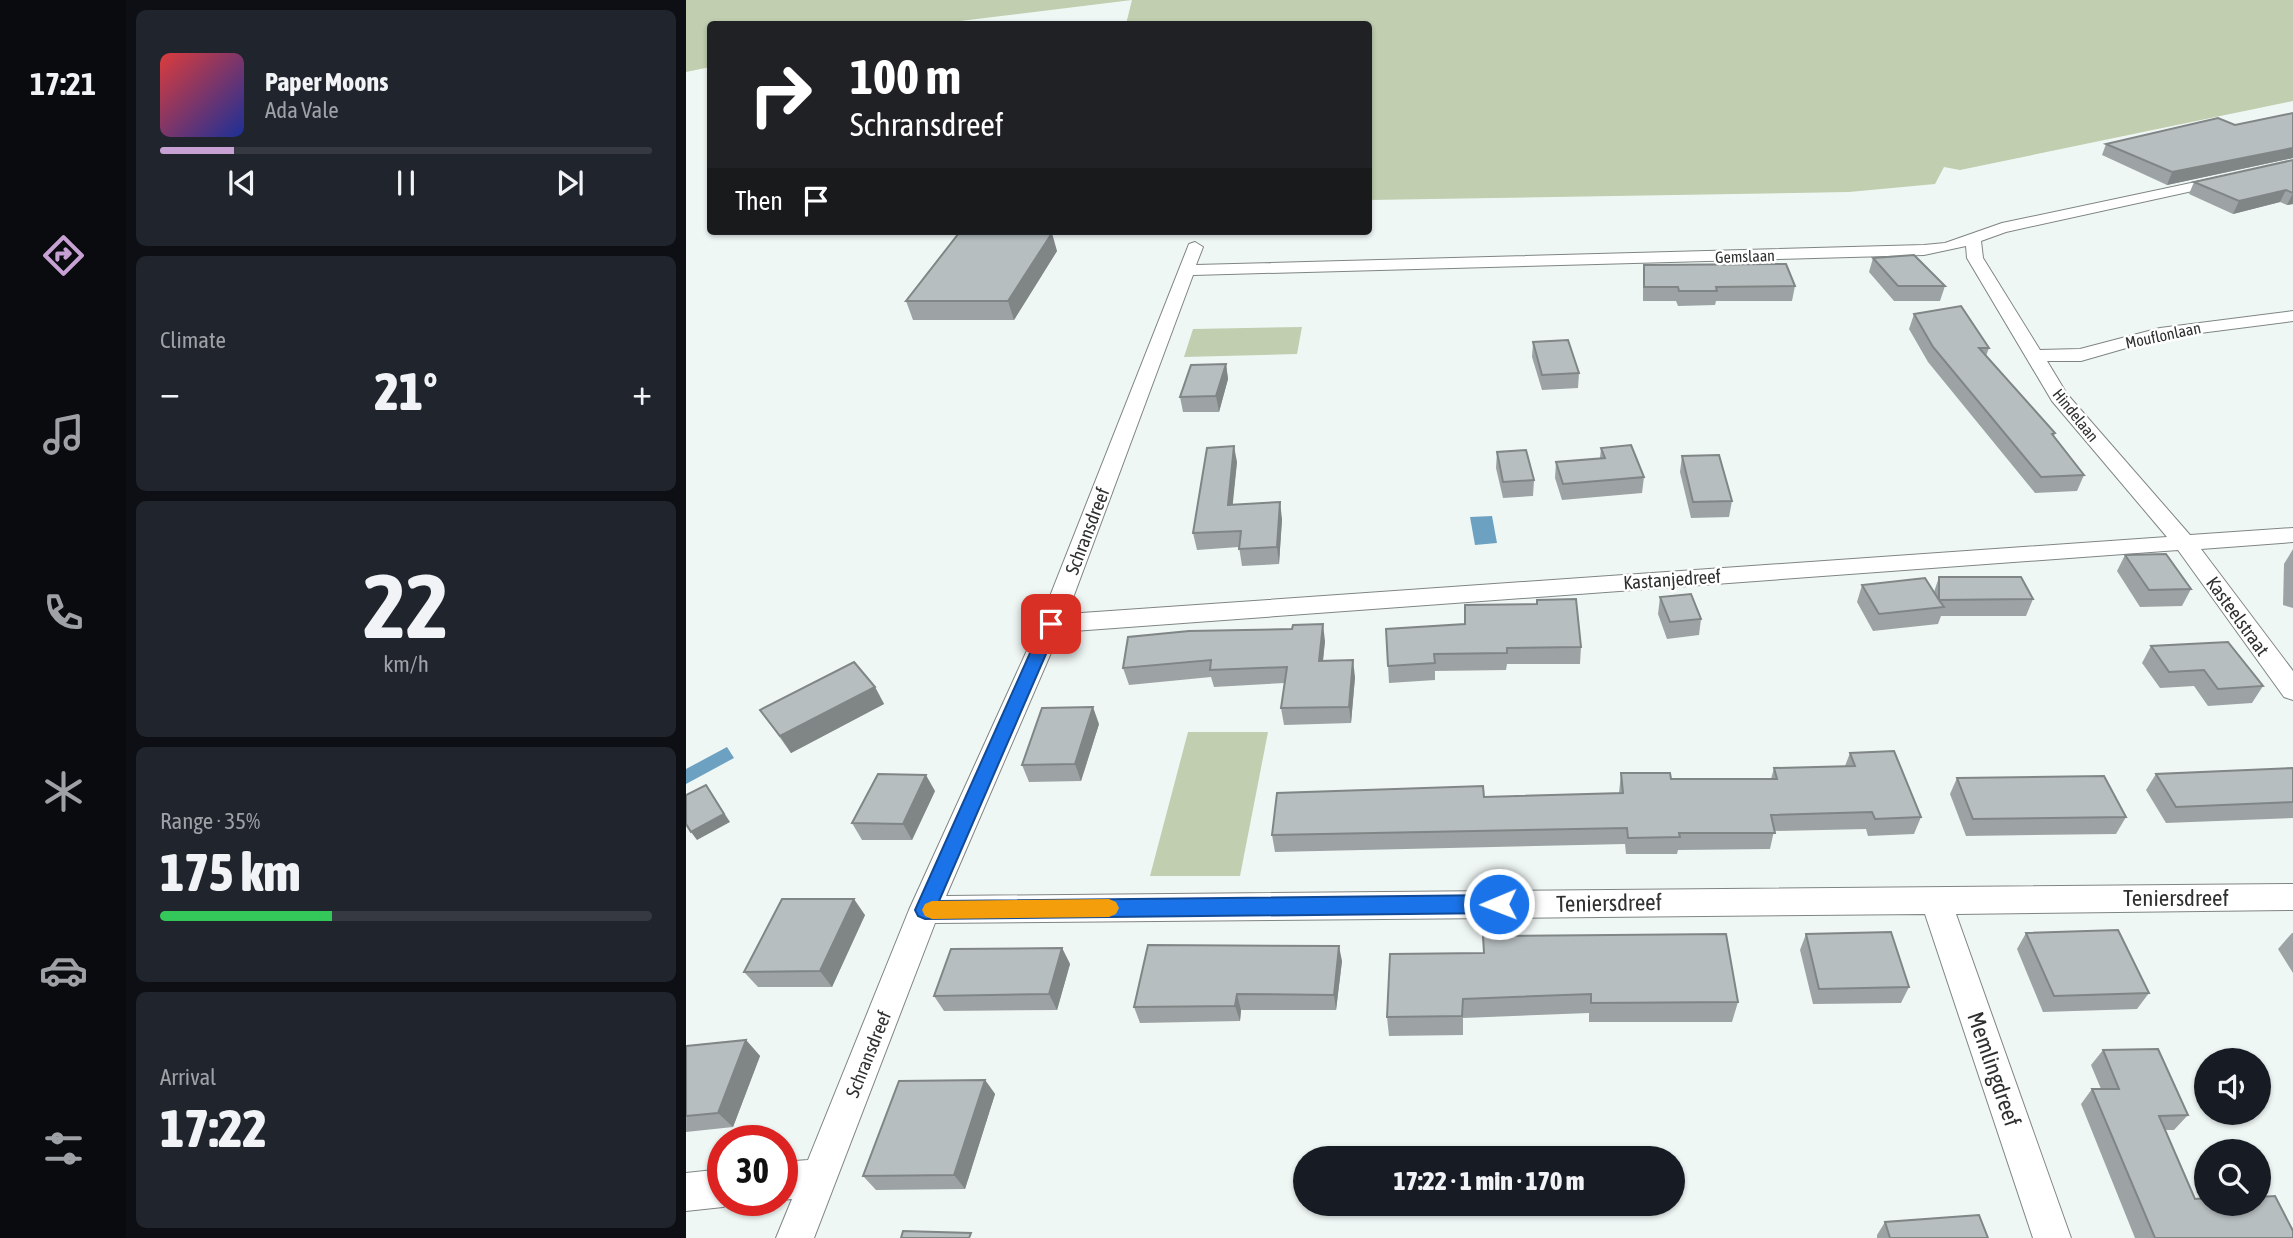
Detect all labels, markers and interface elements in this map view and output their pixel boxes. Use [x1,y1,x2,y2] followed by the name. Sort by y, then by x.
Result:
[850,48,961,104] text: 100 m
[735,49,826,140] icon: right
[30,65,96,102] text: 17:21
[265,67,388,97] text: Paper Moons
[265,97,339,123] text: Ada Vale
[850,106,1004,143] text: Schransdreef
[223,164,261,202] icon: previous
[387,164,425,202] icon: pause
[551,164,589,202] icon: next
[797,182,835,220] icon: arrive
[735,186,783,216] text: Then
[39,231,88,280] icon: directions
[1715,246,1775,266] street label: Gemslaan
[2124,318,2202,352] street label: Mouflonlaan
[160,327,226,353] text: Climate
[374,361,438,421] text: 21°
[160,370,180,413] text: −
[632,370,652,413] text: +
[2049,385,2103,445] street label: Hindelaan
[39,410,88,459] icon: music
[1060,484,1114,578] street label: Schransdreef
[363,553,449,657] text: 22
[1622,565,1722,593] street label: Kastanjedreef
[2202,572,2274,660] street label: Kasteelstraat
[39,588,88,637] icon: phone
[1021,594,1081,654] pin
[1032,605,1070,643] icon: arrive
[383,651,429,677] text: km/h
[39,767,88,816] icon: climate
[160,808,260,834] text: Range · 35%
[160,842,301,902] text: 175 km
[1462,867,1536,941] position arrow
[2123,885,2229,911] street label: Teniersdreef
[1556,889,1662,917] street label: Teniersdreef
[39,946,88,995] icon: car
[841,1008,895,1100] street label: Schransdreef
[1962,1008,2026,1130] street label: Memlingdreef
[2194,1048,2271,1216] map controls
[2194,1048,2271,1125] button: sound
[160,1064,216,1090] text: Arrival
[160,1098,267,1158] text: 17:22
[39,1124,88,1173] icon: filters
[707,1125,798,1216] speed limit sign: 30
[2194,1139,2271,1216] button: search
[1394,1166,1584,1196] text: 17:22 · 1 min · 170 m

